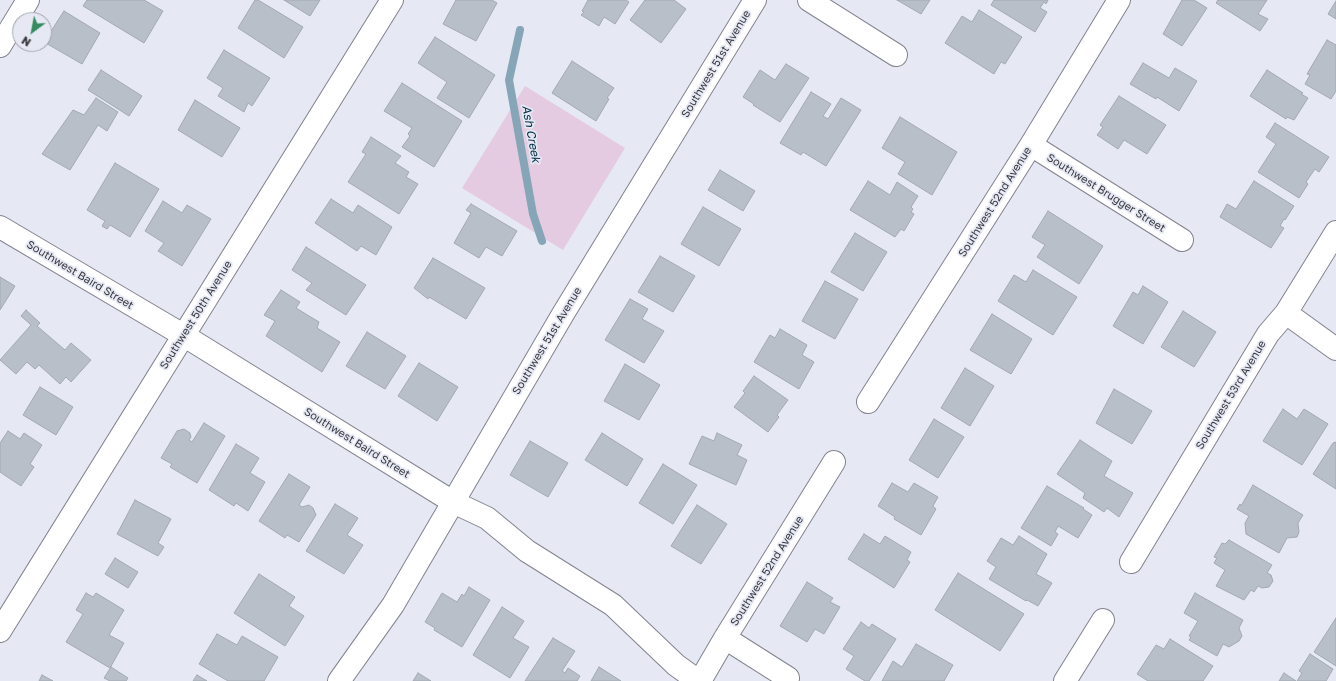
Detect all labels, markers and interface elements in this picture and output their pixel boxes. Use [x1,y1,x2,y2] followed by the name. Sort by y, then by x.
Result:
[679,8,753,120] street label: Southwest 51st Avenue
[12,12,52,52] north arrow
[19,34,33,49] text: N
[519,104,543,164] water label: Ash Creek
[956,144,1034,260] street label: Southwest 52nd Avenue
[1044,151,1168,235] street label: Southwest Brugger Street
[24,238,136,312] street label: Southwest Baird Street
[157,258,235,372] street label: Southwest 50th Avenue
[510,285,584,397] street label: Southwest 51st Avenue
[1193,338,1269,452] street label: Southwest 53rd Avenue
[302,405,412,481] street label: Southwest Baird Street
[728,513,806,629] street label: Southwest 52nd Avenue

